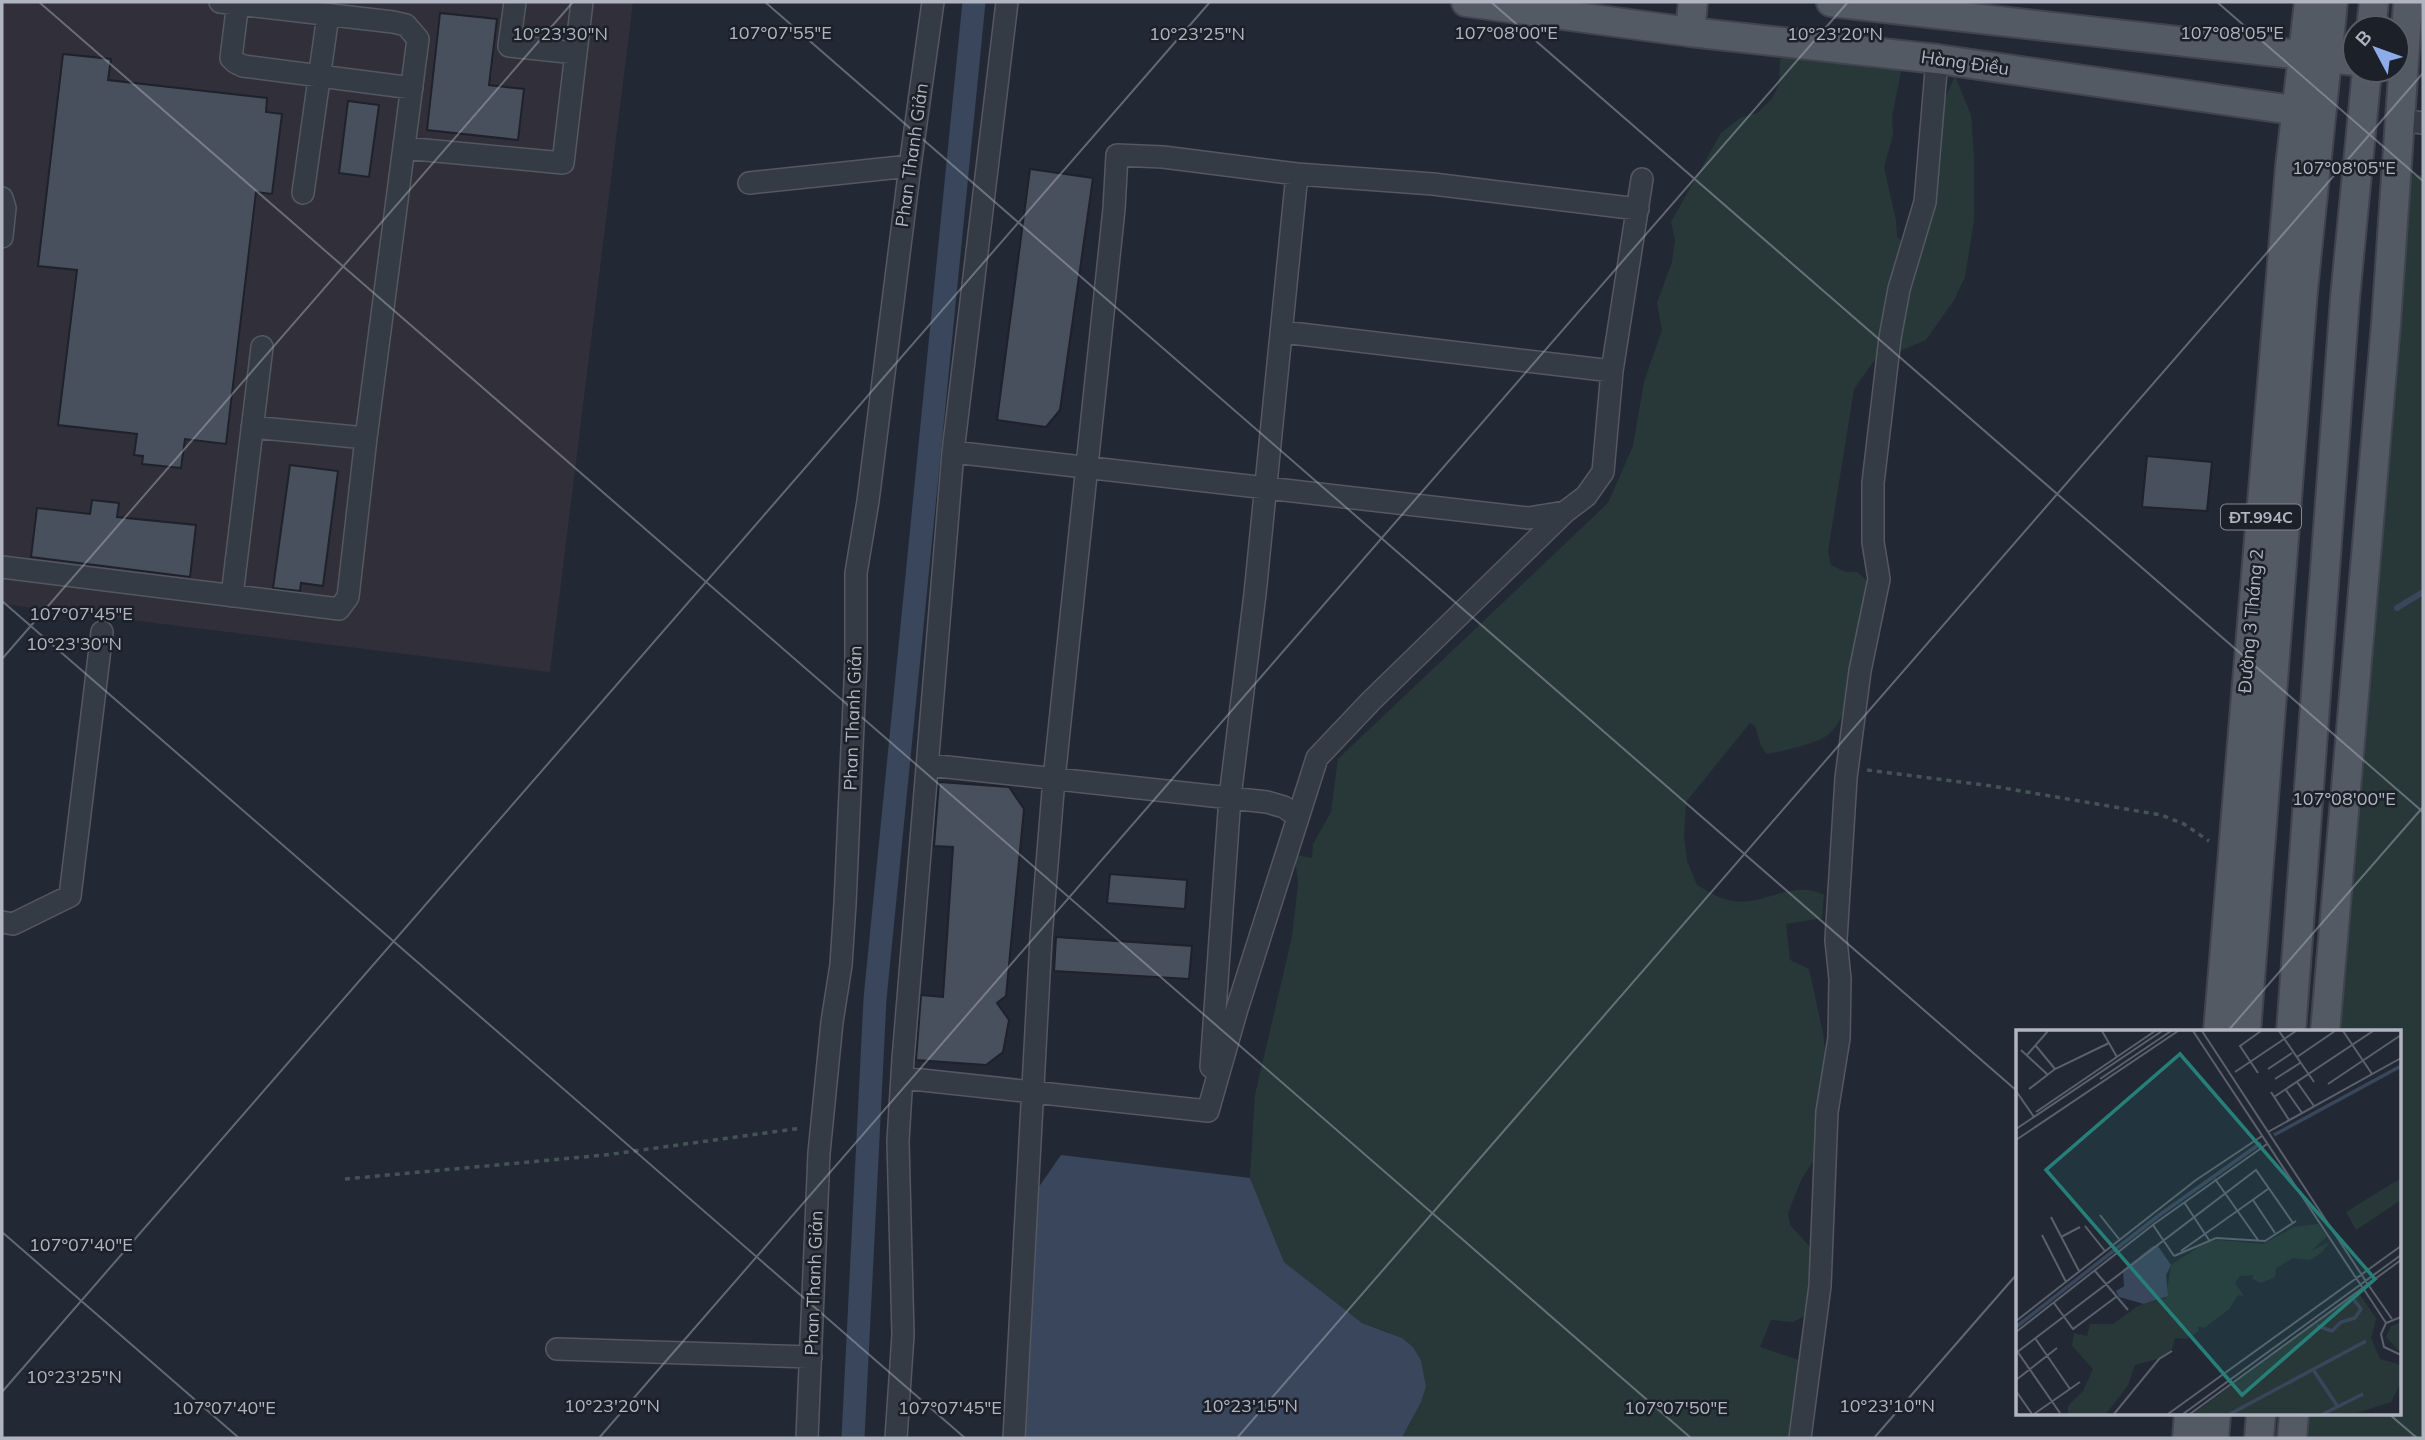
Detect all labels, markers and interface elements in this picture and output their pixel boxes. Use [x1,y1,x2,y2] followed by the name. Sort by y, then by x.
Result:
[2341,14,2411,84] north arrow
[728,21,832,44] text: 107°07'55"E
[1454,21,1558,44] text: 107°08'00"E
[2180,21,2284,44] text: 107°08'05"E
[512,22,608,45] text: 10°23'30"N
[1149,22,1245,45] text: 10°23'25"N
[1787,22,1883,45] text: 10°23'20"N
[2350,25,2377,51] text: B
[1920,45,2011,80] street label: Hàng Điều
[890,81,933,228] street label: Phan Thanh Giản
[2292,156,2396,179] text: 107°08'05"E
[2221,504,2301,530] road number: ĐT.994C
[2233,548,2268,694] street label: Đường 3 Tháng 2
[29,602,133,625] text: 107°07'45"E
[26,632,122,655] text: 10°23'30"N
[838,645,867,791] street label: Phan Thanh Giản
[2292,787,2396,810] text: 107°08'00"E
[2016,1030,2400,1416] inset map
[799,1210,828,1356] street label: Phan Thanh Giản
[29,1233,133,1256] text: 107°07'40"E
[26,1365,122,1388] text: 10°23'25"N
[564,1394,660,1417] text: 10°23'20"N
[1202,1394,1298,1417] text: 10°23'15"N
[1839,1394,1935,1417] text: 10°23'10"N
[172,1396,276,1419] text: 107°07'40"E
[898,1396,1002,1419] text: 107°07'45"E
[1624,1396,1728,1419] text: 107°07'50"E

